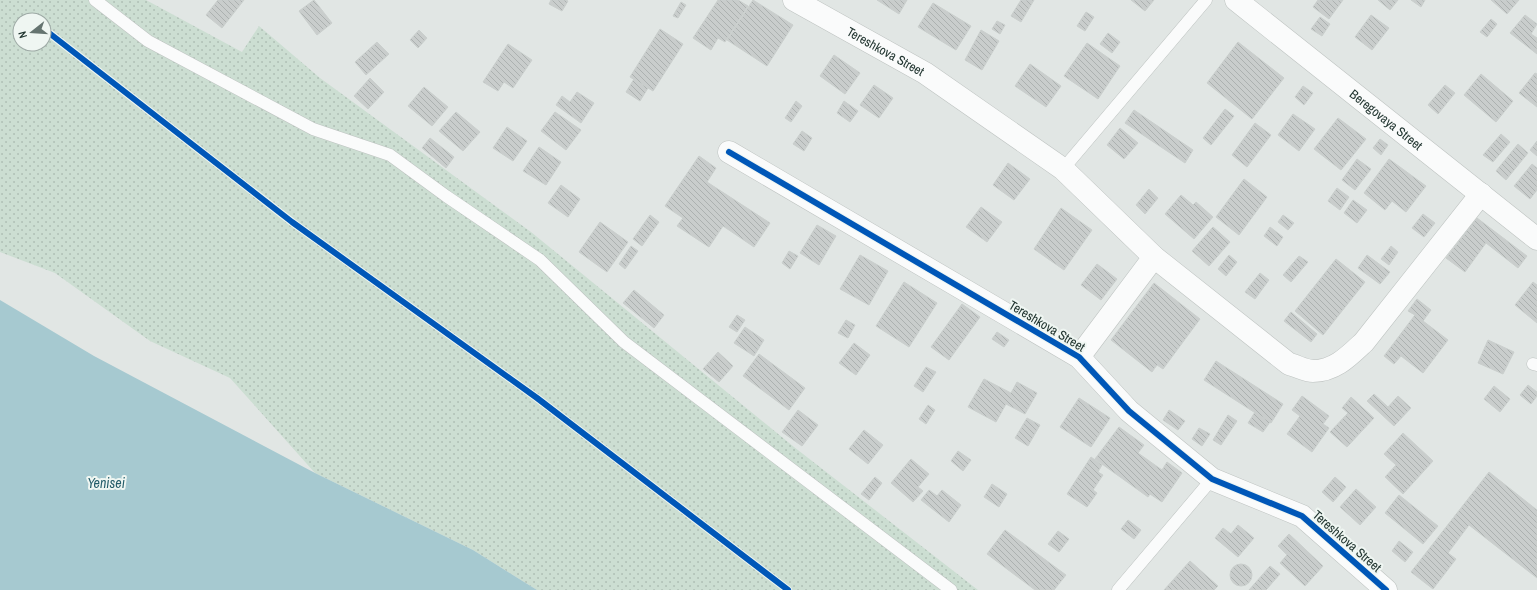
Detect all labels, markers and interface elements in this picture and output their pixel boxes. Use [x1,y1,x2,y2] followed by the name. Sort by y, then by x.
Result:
[12,12,52,52] north arrow
[844,23,927,80] street label: Tereshkova Street
[15,30,30,40] text: N
[1346,85,1426,154] street label: Beregovaya Street
[1006,297,1088,355] street label: Tereshkova Street
[87,474,126,492] water label: Yenisei
[1309,506,1385,576] street label: Tereshkova Street

